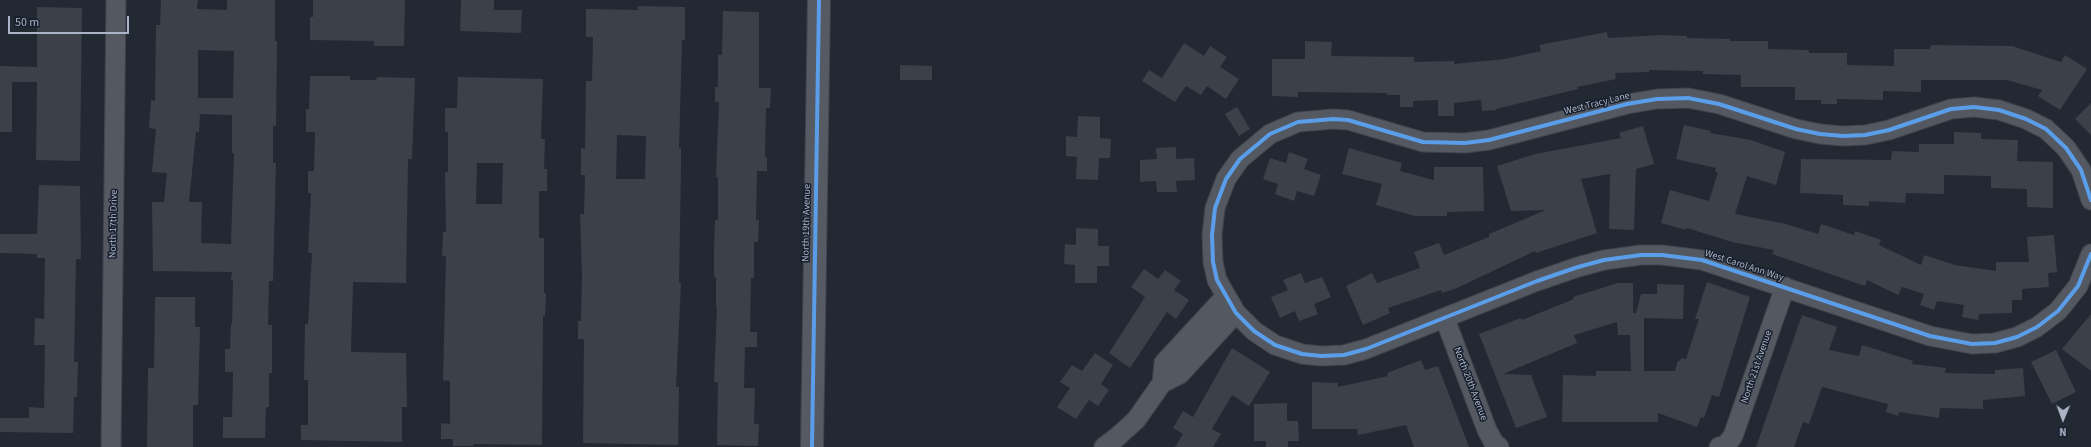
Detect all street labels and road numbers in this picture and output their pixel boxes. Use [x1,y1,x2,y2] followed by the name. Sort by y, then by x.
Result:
[1563,90,1631,118] street label: West Tracy Lane
[800,184,814,262] street label: North 19th Avenue
[107,190,121,258] street label: North 17th Drive
[1703,248,1785,284] street label: West Carol Ann Way
[1739,329,1775,405] street label: North 21st Avenue
[1450,346,1490,422] street label: North 20th Avenue

